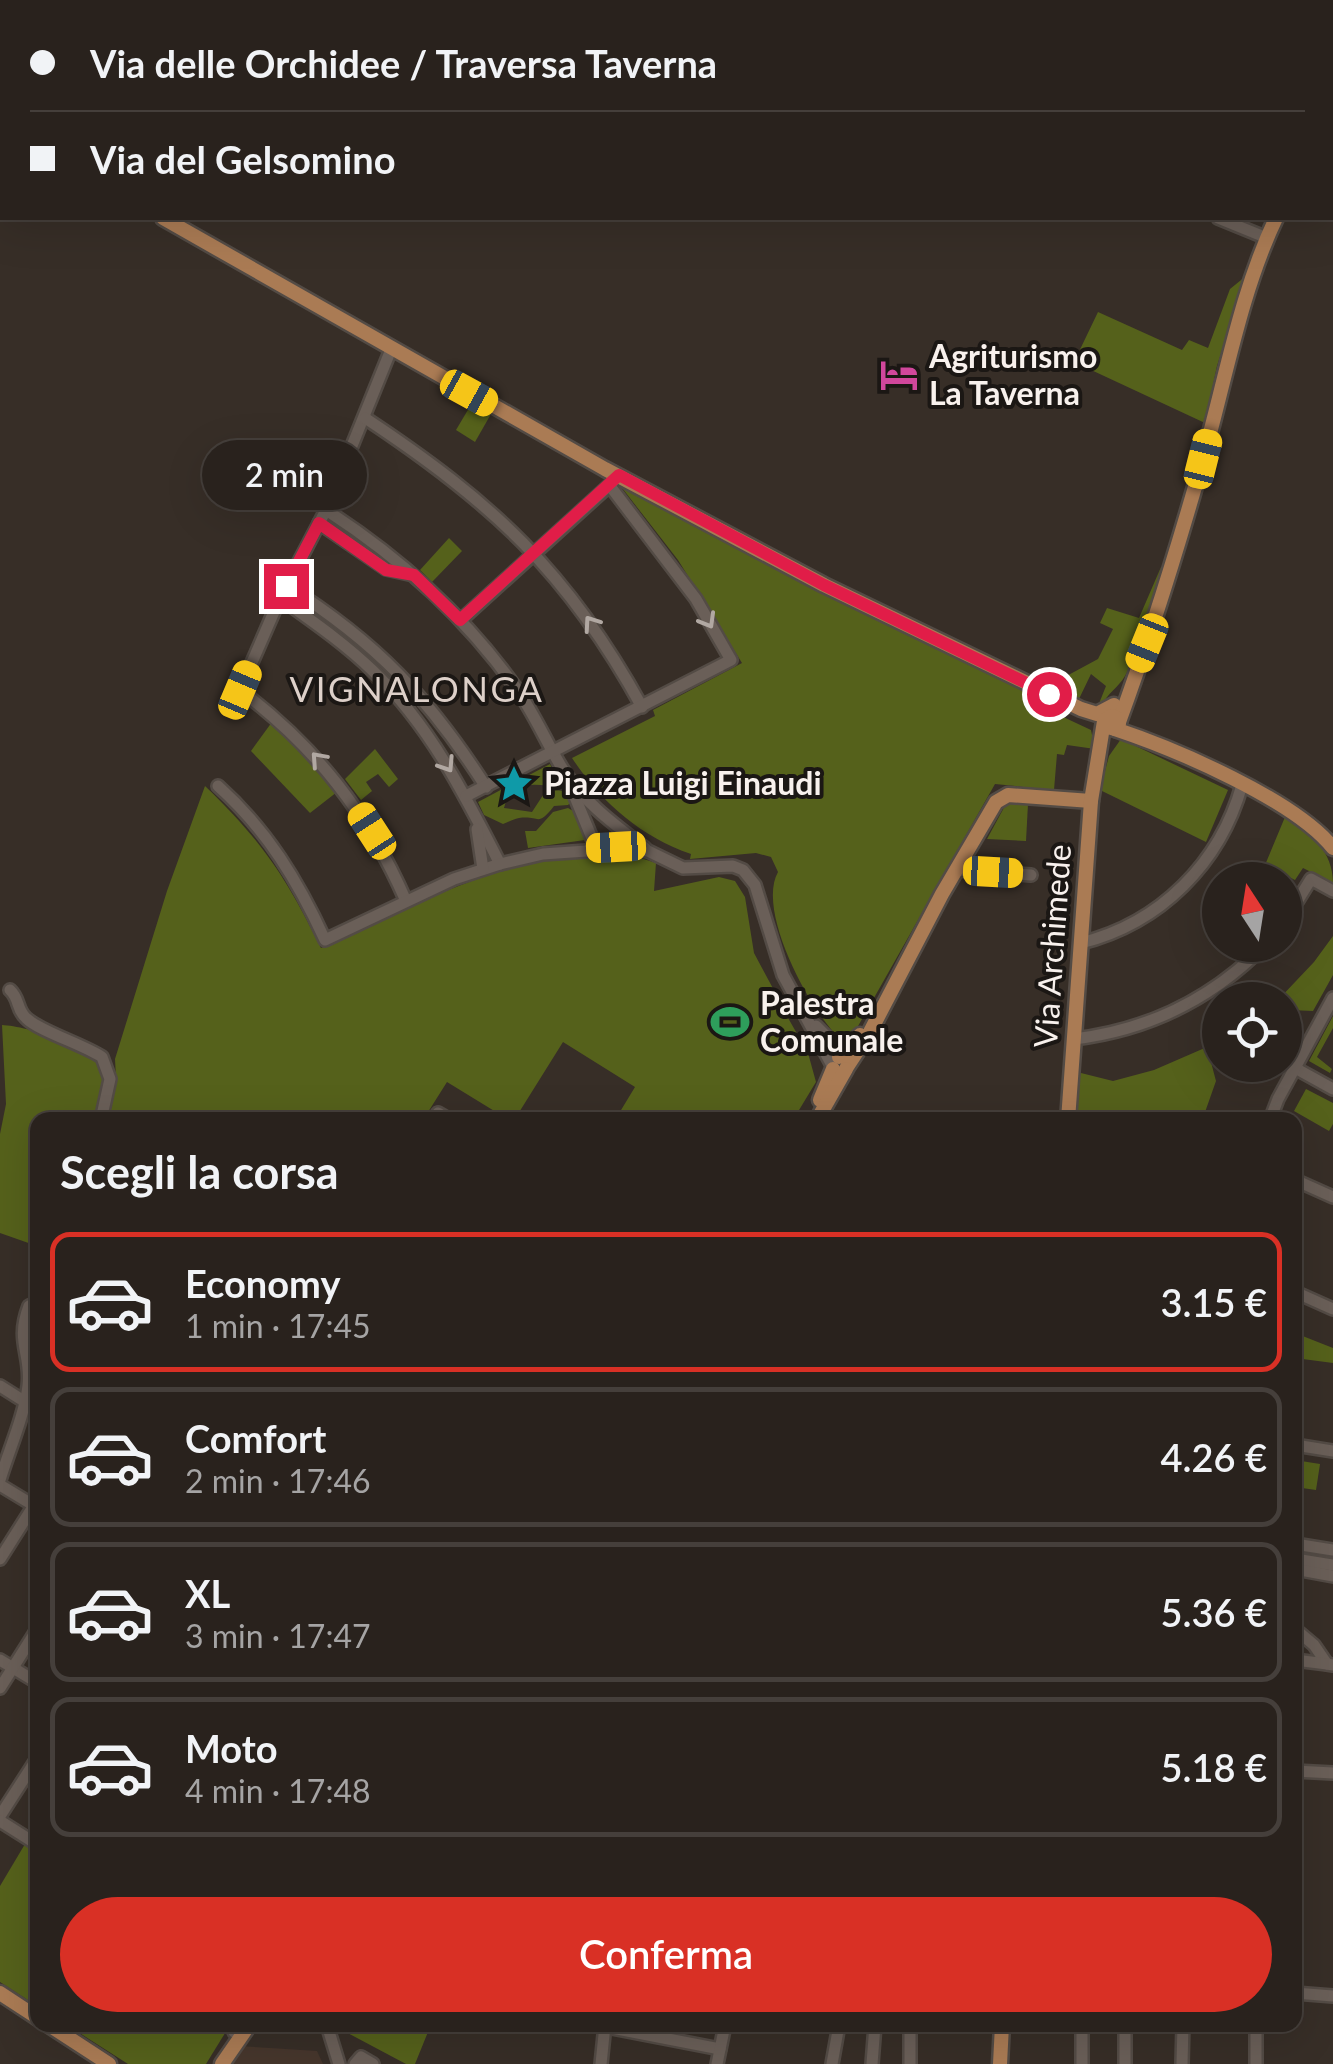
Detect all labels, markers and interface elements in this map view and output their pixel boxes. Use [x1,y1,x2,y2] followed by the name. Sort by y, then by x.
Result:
[90,40,717,86] text: Via delle Orchidee / Traversa Taverna
[90,136,395,182] text: Via del Gelsomino
[928,336,1097,412] place label: Agriturismo La Taverna
[878,354,920,396] hotel icon: Agriturismo La Taverna
[435,365,503,421] car
[1181,426,1225,492] car
[204,441,368,511] callout: 2 min
[245,455,324,494] text: 2 min
[264,564,309,609] route end
[696,610,715,628] one-way arrow
[1122,610,1172,676] car
[585,616,603,635] one-way arrow
[214,657,266,723] car
[289,667,545,709] district label: VIGNALONGA
[1027,672,1072,717] route start
[312,752,330,771] one-way arrow
[434,754,453,772] one-way arrow
[493,763,535,805] place icon: Piazza Luigi Einaudi
[544,763,822,802] place label: Piazza Luigi Einaudi
[343,798,401,864] car
[585,830,647,864] car
[1025,843,1078,1049] street label: Via Archimede
[962,855,1024,889] car
[1202,862,1302,962] north arrow
[1202,862,1302,1082] map controls
[1202,982,1302,1082] button: locate
[760,983,903,1059] place label: Palestra Comunale
[709,1001,751,1043] sports icon: Palestra Comunale
[60,1145,339,1199] text: Scegli la corsa
[65,1257,155,1347] icon: car
[185,1260,340,1306] text: Economy
[1160,1279,1267,1325] text: 3.15 €
[185,1306,371,1345] text: 1 min · 17:45
[65,1412,155,1502] icon: car
[185,1415,326,1461] text: Comfort
[1160,1434,1267,1480] text: 4.26 €
[185,1461,371,1500] text: 2 min · 17:46
[65,1567,155,1657] icon: car
[185,1570,230,1616] text: XL
[1160,1589,1267,1635] text: 5.36 €
[185,1616,371,1655] text: 3 min · 17:47
[65,1722,155,1812] icon: car
[185,1725,278,1771] text: Moto
[1160,1744,1267,1790] text: 5.18 €
[185,1771,371,1810] text: 4 min · 17:48
[60,1897,1272,2012] button: Conferma

